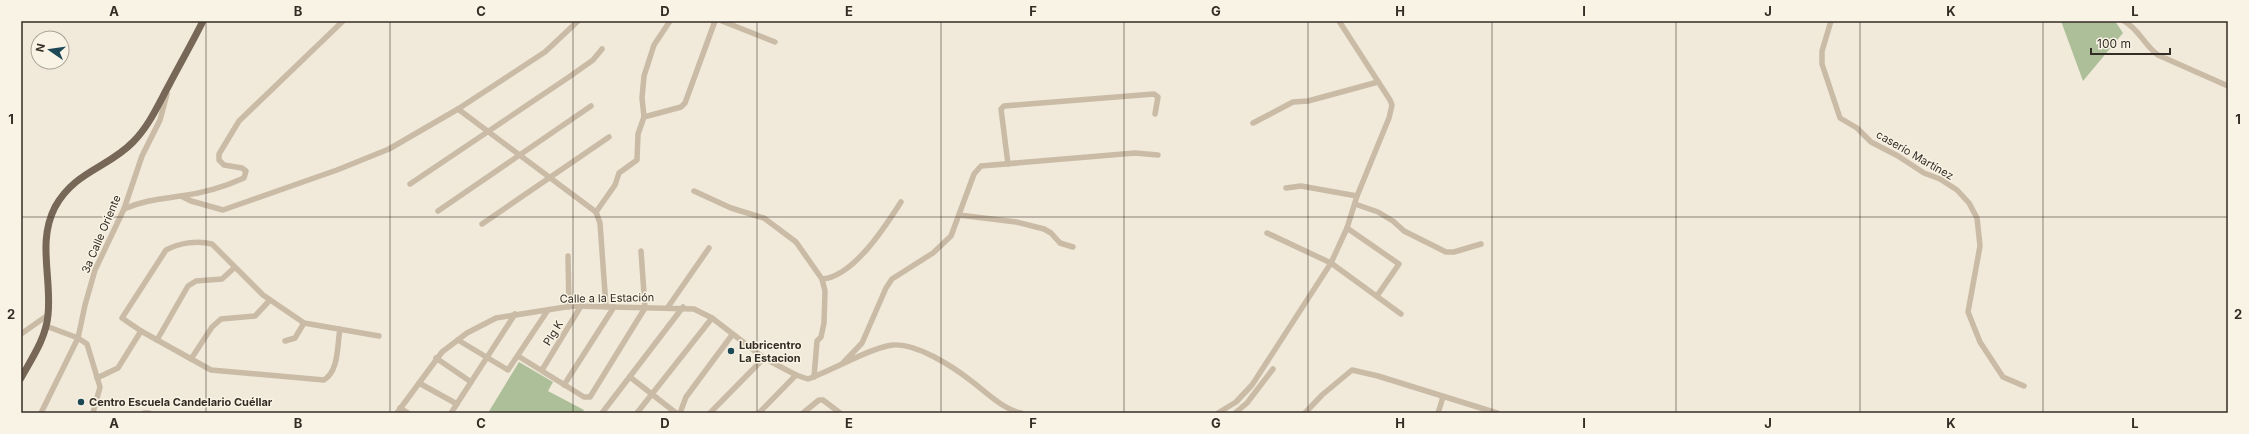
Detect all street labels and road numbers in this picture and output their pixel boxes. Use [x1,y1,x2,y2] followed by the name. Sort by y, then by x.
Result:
[1874,127,1956,183] street label: caserío Martínez
[78,193,124,275] street label: 3a Calle Oriente
[560,290,654,306] street label: Calle a la Estación
[540,317,566,348] street label: Plg K

